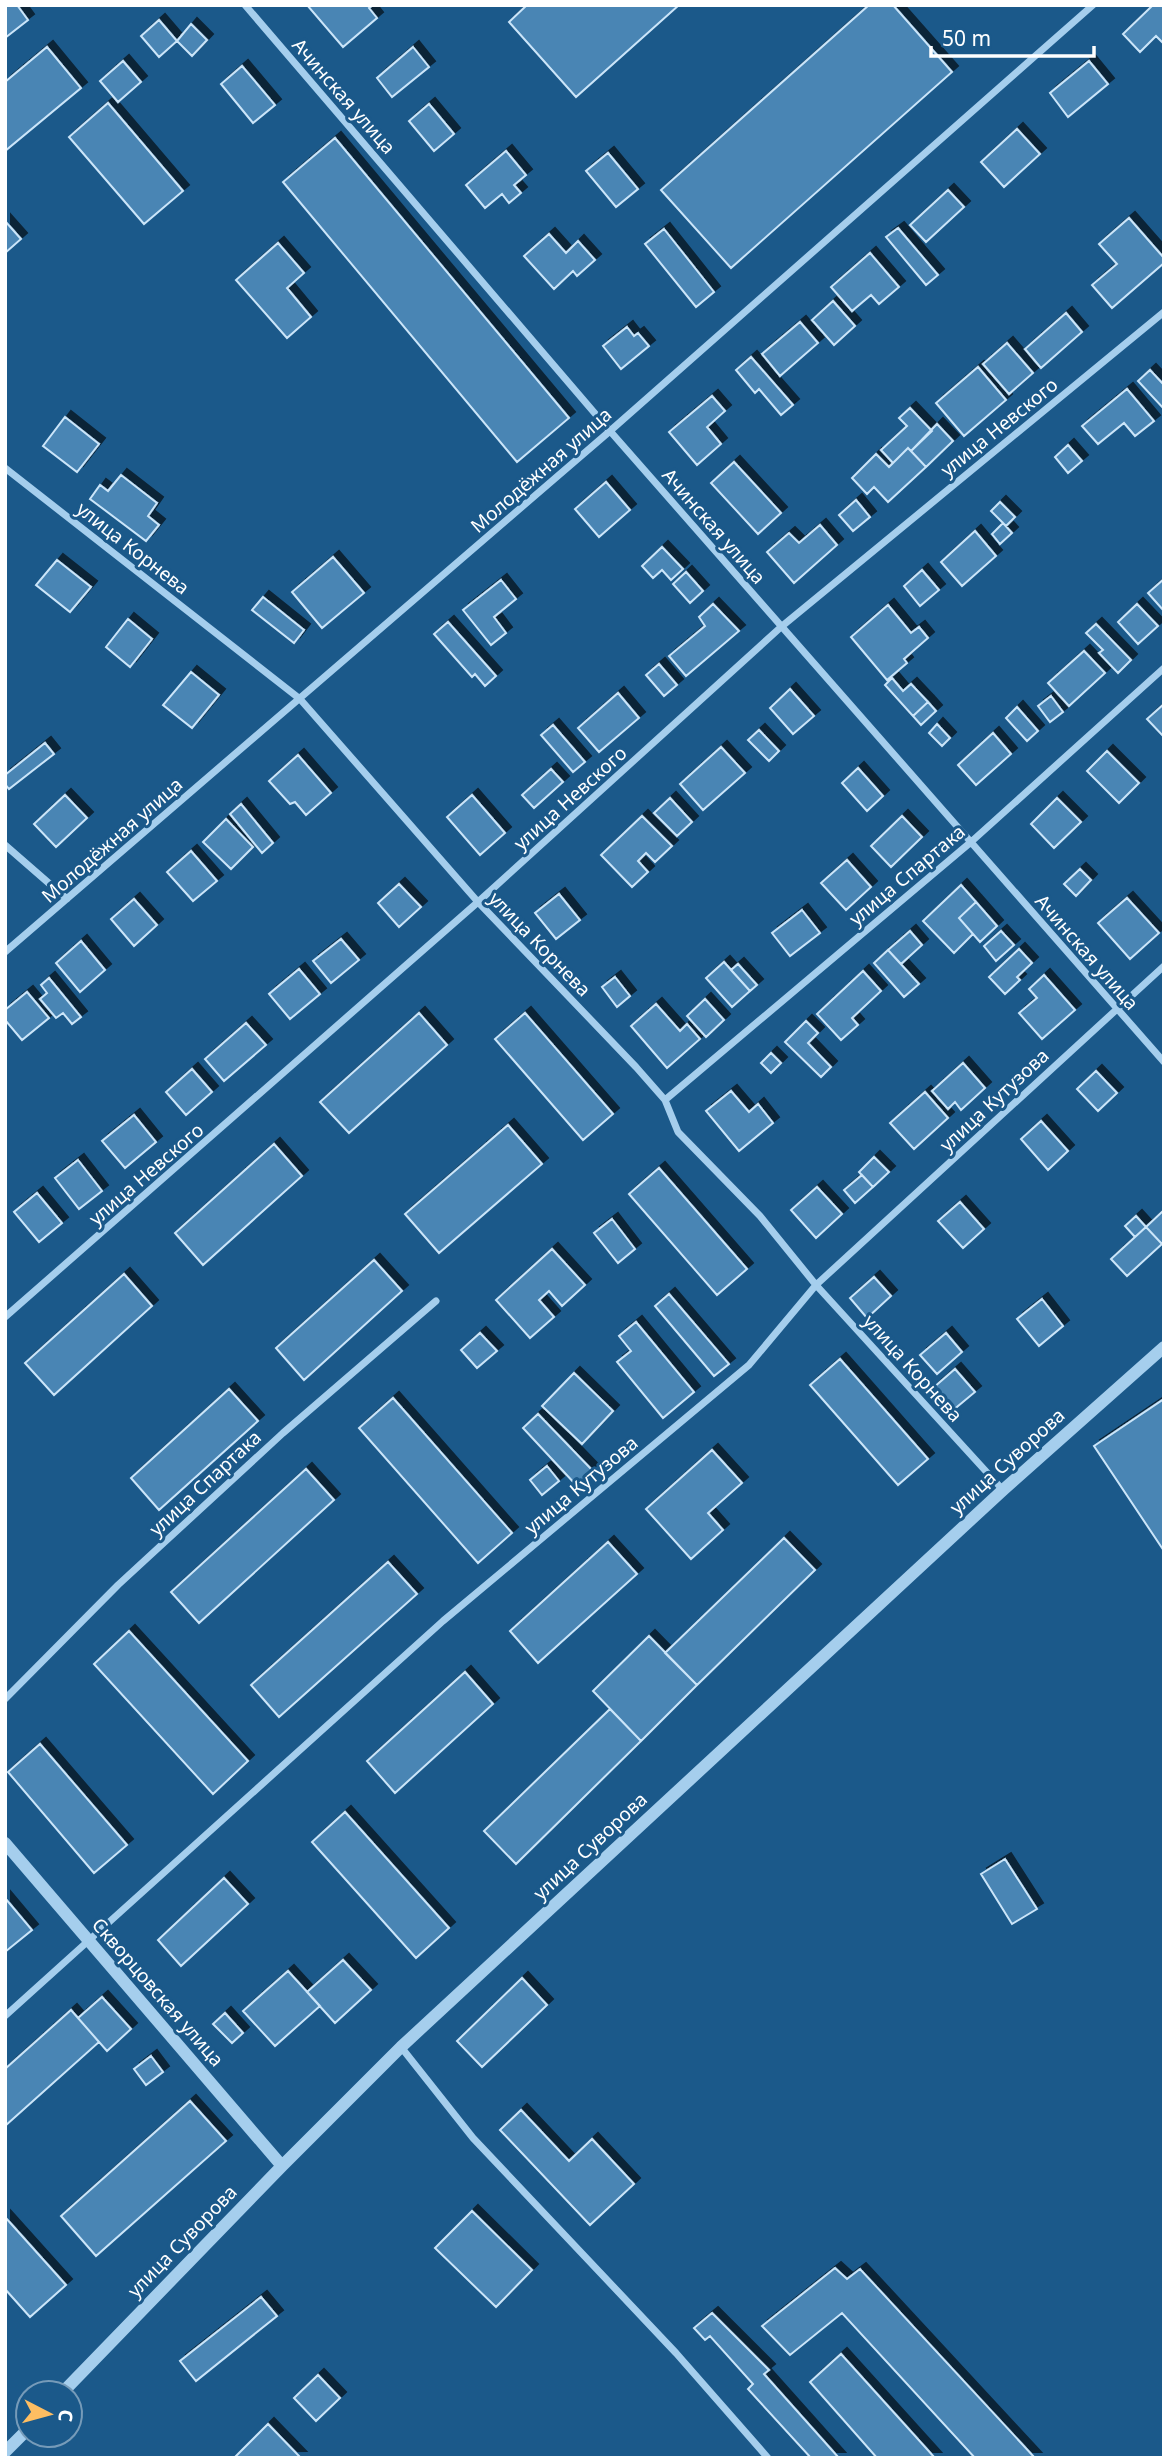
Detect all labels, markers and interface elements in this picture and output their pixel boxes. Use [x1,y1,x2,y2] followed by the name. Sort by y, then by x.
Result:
[931,14,1094,58] scale bar
[942,24,991,52] text: 50 m
[286,33,402,159] street label: Ачинская улица
[935,372,1063,482] street label: улица Невского
[465,402,617,538] street label: Молодёжная улица
[656,463,772,589] street label: Ачинская улица
[71,496,195,600] street label: улица Корнева
[508,740,632,856] street label: улица Невского
[36,772,188,908] street label: Молодёжная улица
[843,819,971,931] street label: улица Спартака
[483,886,597,1002] street label: улица Корнева
[1029,889,1145,1015] street label: Ачинская улица
[934,1043,1054,1157] street label: улица Кутузова
[83,1117,209,1231] street label: улица Невского
[858,1309,968,1427] street label: улица Корнева
[944,1402,1070,1520] street label: улица Суворова
[143,1424,267,1542] street label: улица Спартака
[519,1430,643,1540] street label: улица Кутузова
[527,1786,653,1906] street label: улица Суворова
[86,1912,230,2072] street label: Скворцовская улица
[122,2179,242,2303] street label: улица Суворова
[14,2379,84,2449] north arrow
[52,2408,79,2423] text: С

